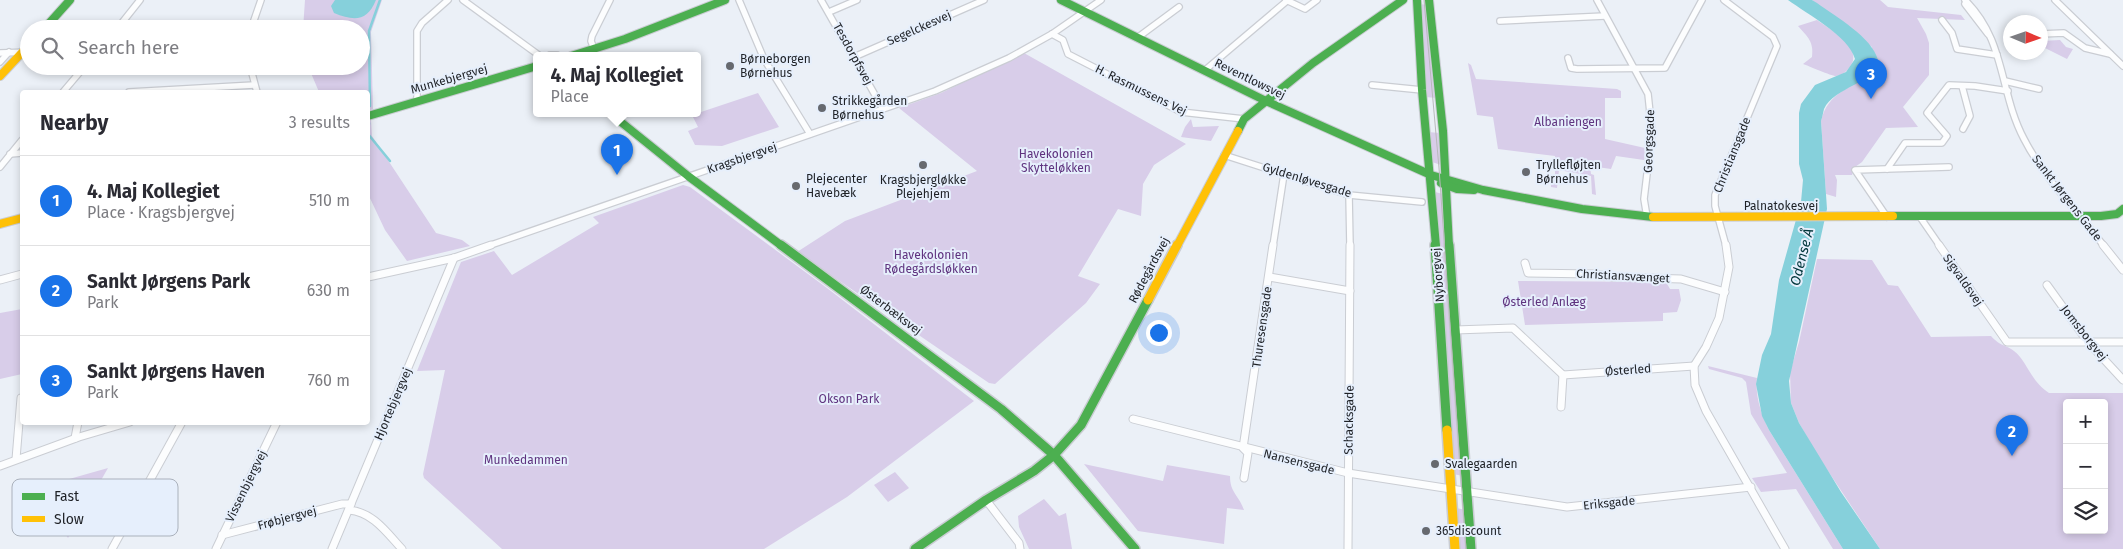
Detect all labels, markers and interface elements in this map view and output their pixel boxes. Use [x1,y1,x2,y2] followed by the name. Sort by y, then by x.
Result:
[885,8,953,48] street label: Segelckesvej
[2003,15,2048,60] north arrow
[20,20,370,75] search box
[830,21,876,87] street label: Tesdorpfsvej
[38,34,66,62] icon: search
[78,36,179,59] text: Search here
[533,52,701,117] popup
[740,52,811,80] place label: Børneborgen Børnehus
[1212,56,1288,102] street label: Reventlowsvej
[1855,58,1887,99] pin: 3
[724,60,736,72] marker: Børneborgen Børnehus
[409,61,489,97] street label: Munkebjergvej
[1093,62,1189,118] street label: H. Rasmussens Vej
[551,64,683,87] text: 4. Maj Kollegiet
[551,87,589,106] text: Place
[832,94,907,122] place label: Strikkegården Børnehus
[816,102,828,114] marker: Strikkegården Børnehus
[1641,109,1657,173] street label: Georgsgade
[40,110,108,136] text: Nearby
[289,113,350,132] text: 3 results
[1534,115,1602,129] park label: Albaniengen
[1710,115,1754,195] street label: Christiansgade
[601,134,633,175] pin: 1
[705,140,779,176] street label: Kragsbjergvej
[1019,147,1093,175] park label: Havekolonien Skytteløkken
[2029,152,2105,244] street label: Sankt Jørgens Gade
[1536,158,1601,186] place label: Tryllefløjten Børnehus
[917,159,929,171] marker: Kragsbjergløkke Plejehjem
[1261,160,1353,200] street label: Gyldenløvesgade
[1520,166,1532,178] marker: Tryllefløjten Børnehus
[806,172,868,200] place label: Plejecenter Havebæk
[880,173,966,201] place label: Kragsbjergløkke Plejehjem
[87,180,220,203] text: 4. Maj Kollegiet
[790,180,802,192] marker: Plejecenter Havebæk
[52,191,60,210] text: 1
[309,191,350,210] text: 510 m
[1744,199,1818,213] street label: Palnatokesvej
[87,203,235,222] text: Place · Kragsbjergvej
[1786,226,1817,287] water label: Odense Å
[1126,235,1172,305] street label: Rødegårdsvej
[1429,247,1447,303] street label: Nyborgvej
[884,248,978,276] park label: Havekolonien Rødegårdsløkken
[1940,251,1986,309] street label: Sigvaldsvej
[1576,267,1671,285] street label: Christiansvænget
[87,270,250,293] text: Sankt Jørgens Park
[52,281,60,300] text: 2
[307,281,350,300] text: 630 m
[857,282,925,338] street label: Østerbæksvej
[1249,285,1275,369] street label: Thuresensgade
[87,293,119,312] text: Park
[1502,295,1586,309] park label: Østerled Anlæg
[2058,302,2110,364] street label: Jomsborgvej
[1146,320,1172,346] your location
[87,360,265,383] text: Sankt Jørgens Haven
[1604,361,1652,379] street label: Østerled
[371,366,415,442] street label: Hjortebjergvej
[52,371,60,390] text: 3
[308,371,350,390] text: 760 m
[87,383,119,402] text: Park
[1341,385,1357,455] street label: Schacksgade
[819,392,880,406] park label: Okson Park
[2063,399,2108,534] map controls
[2063,399,2108,444] button: +
[1996,415,2028,456] pin: 2
[2063,444,2108,489] button: −
[1262,446,1336,478] street label: Nansensgade
[223,448,269,524] street label: Vissenbjergvej
[484,453,568,467] park label: Munkedammen
[1445,457,1518,471] place label: Svalegaarden
[1429,458,1441,470] marker: Svalegaarden
[12,479,178,536] legend
[54,488,80,505] text: Fast
[2063,489,2108,534] button: layers
[1582,493,1636,513] street label: Eriksgade
[256,503,318,533] street label: Frøbjergvej
[54,511,84,528] text: Slow
[1436,524,1502,538] place label: 365discount
[1420,525,1432,537] marker: 365discount

